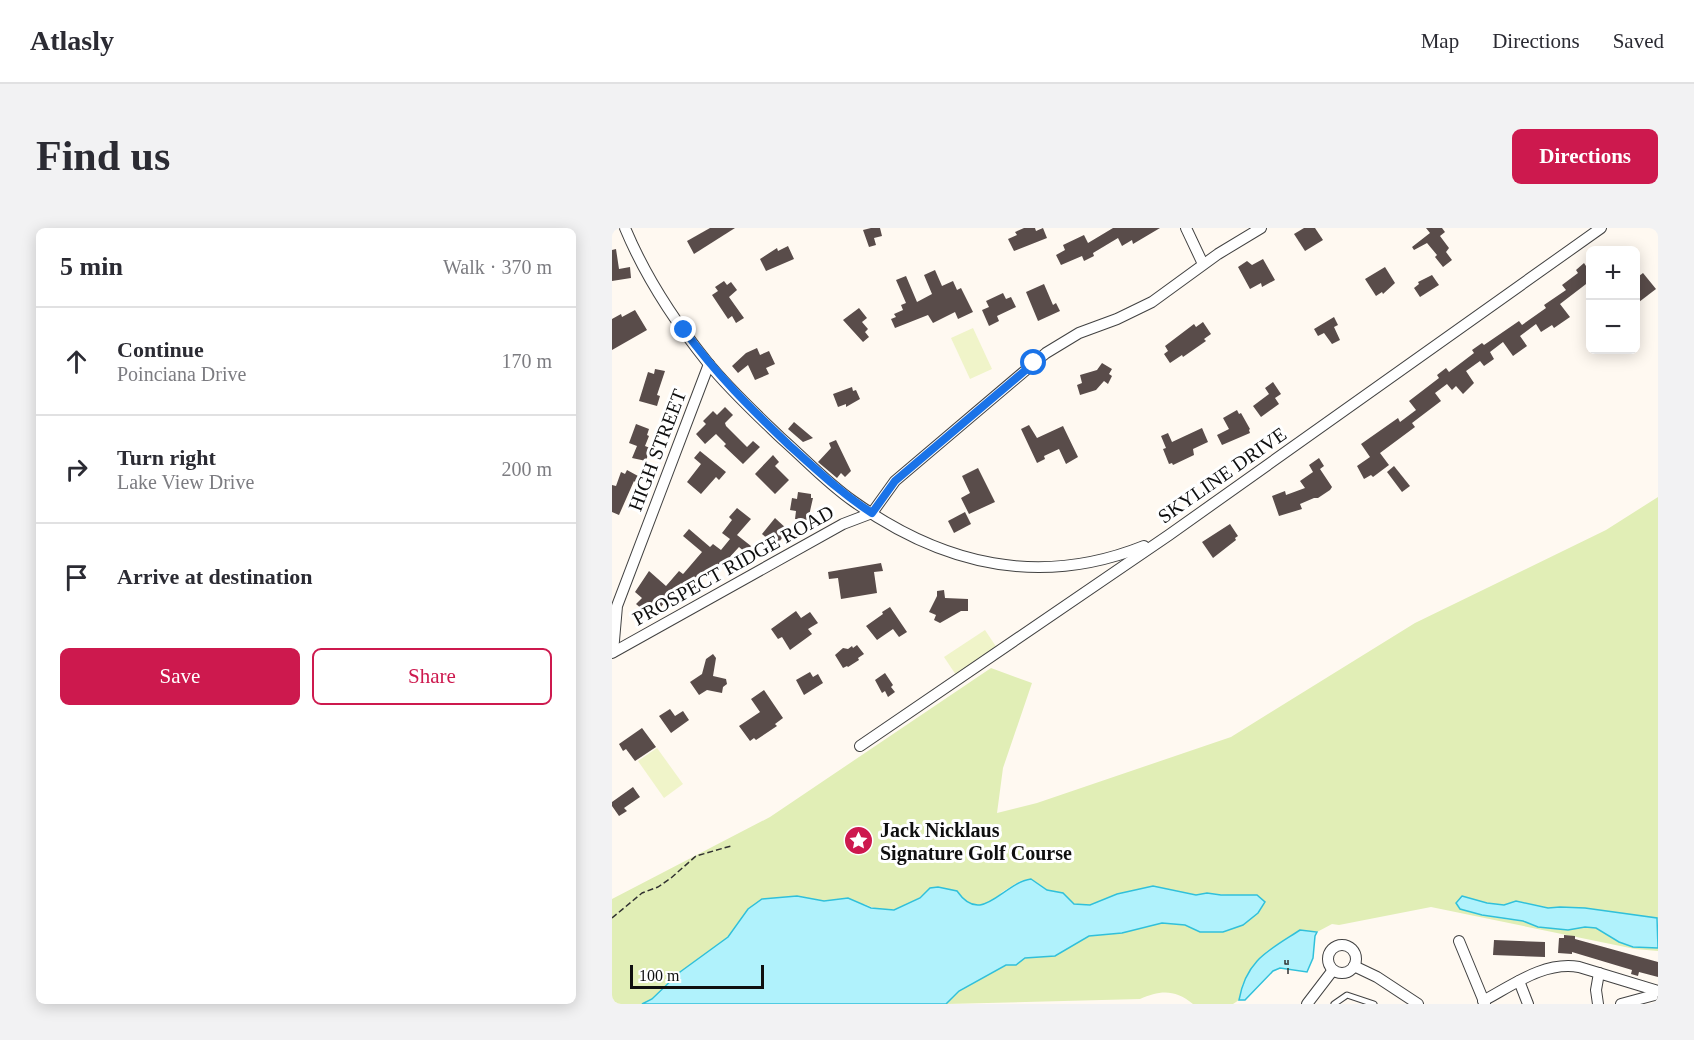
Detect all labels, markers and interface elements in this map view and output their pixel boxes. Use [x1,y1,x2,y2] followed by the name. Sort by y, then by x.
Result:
[30,25,114,56] text: Atlasly
[1421,29,1459,53] text: Map
[1492,29,1580,53] text: Directions
[1613,29,1664,53] text: Saved
[1512,129,1658,184] button: Directions
[36,133,170,179] text: Find us
[1586,246,1640,354] map controls
[1586,246,1640,300] button: +
[60,252,123,281] text: 5 min
[443,256,552,278] text: Walk · 370 m
[1586,300,1640,354] button: −
[670,316,696,342] route end
[117,337,204,362] text: Continue
[60,345,93,378] icon: ahead
[1020,349,1046,375] route start
[501,350,552,372] text: 170 m
[117,363,246,385] text: Poinciana Drive
[624,386,690,514] street label: HIGH STREET
[1154,422,1290,528] street label: SKYLINE DRIVE
[117,445,216,470] text: Turn right
[60,453,93,486] icon: right
[501,458,552,480] text: 200 m
[117,471,254,493] text: Lake View Drive
[629,501,837,629] street label: PROSPECT RIDGE ROAD
[60,561,93,594] icon: arrive
[117,564,313,589] text: Arrive at destination
[60,648,300,705] button: Save
[312,648,552,705] button: Share
[880,819,1072,865] place label: Jack Nicklaus Signature Golf Course
[843,825,875,857] place icon: Jack Nicklaus Signature Golf Course
[630,962,764,990] scale bar
[639,967,679,984] text: 100 m

